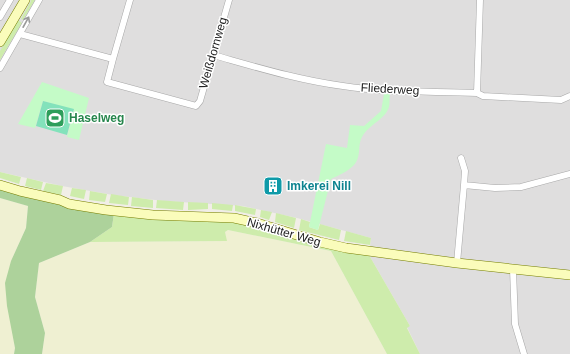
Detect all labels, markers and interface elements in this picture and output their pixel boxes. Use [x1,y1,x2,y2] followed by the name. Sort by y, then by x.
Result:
[23,16,31,28] one-way arrow
[196,16,230,90] street label: Weißdornweg
[360,80,420,98] street label: Fliederweg
[44,107,66,129] sports icon: Haselweg
[69,111,124,125] place label: Haselweg
[262,175,284,197] building icon: Imkerei Nill
[287,179,351,193] place label: Imkerei Nill
[246,215,322,249] street label: Nixhütter Weg

